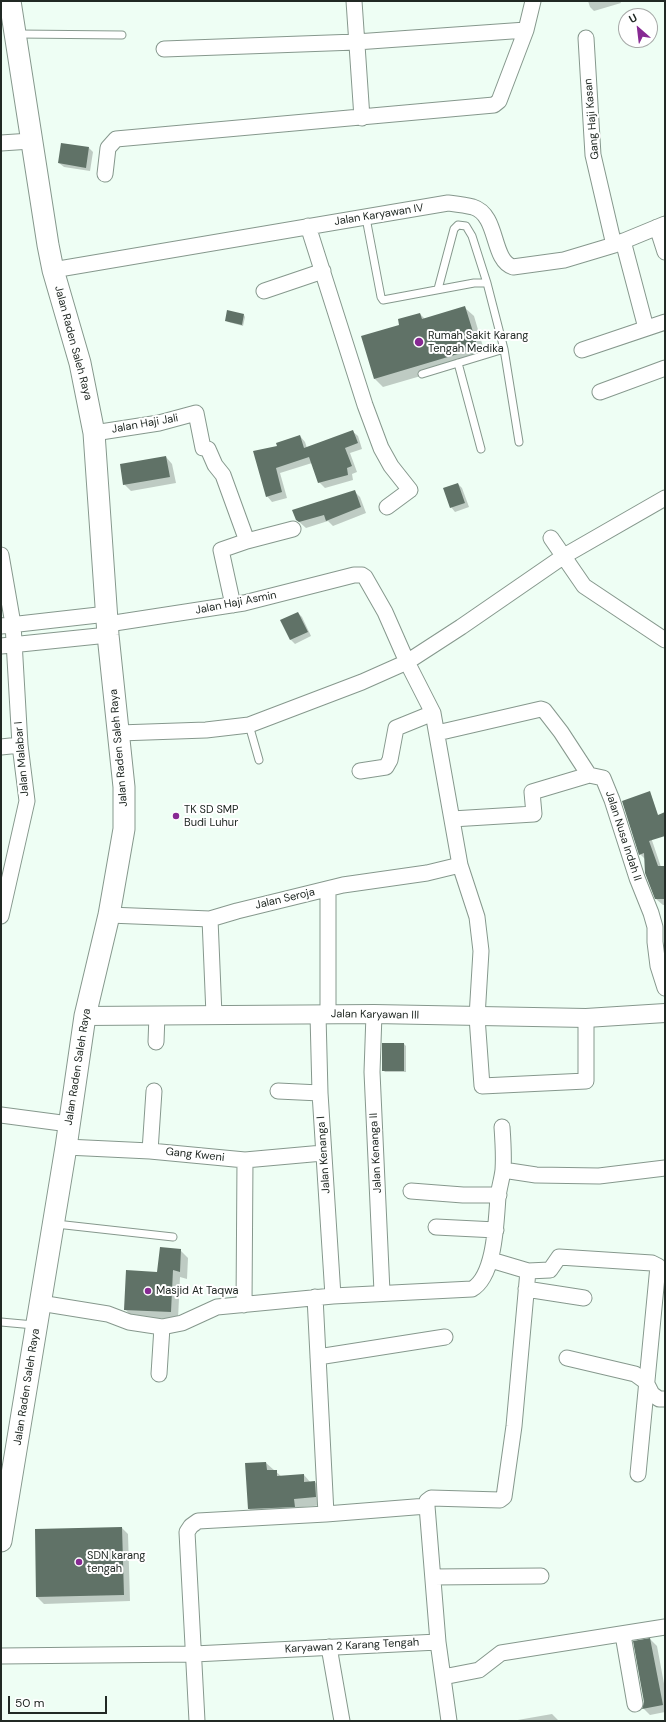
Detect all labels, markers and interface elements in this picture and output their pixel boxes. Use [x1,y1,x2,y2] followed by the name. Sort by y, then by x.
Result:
[618,8,658,48] north arrow
[626,10,639,26] text: U
[582,78,602,160] street label: Gang Haji Kasan
[333,201,425,229] street label: Jalan Karyawan IV
[51,284,95,402] street label: Jalan Raden Saleh Raya
[428,329,528,355] place label: Rumah Sakit Karang Tengah Medika
[413,336,425,348] marker: Rumah Sakit Karang Tengah Medika
[111,412,179,436] street label: Jalan Haji Jali
[194,589,278,617] street label: Jalan Haji Asmin
[107,689,131,807] street label: Jalan Raden Saleh Raya
[12,721,32,797] street label: Jalan Malabar I
[602,789,644,883] street label: Jalan Nusa Indah II
[184,803,238,829] place label: TK SD SMP Budi Luhur
[171,811,181,821] marker: TK SD SMP Budi Luhur
[254,886,316,912] street label: Jalan Seroja
[62,1008,94,1126] street label: Jalan Raden Saleh Raya
[331,1008,419,1022] street label: Jalan Karyawan III
[367,1113,385,1193] street label: Jalan Kenanga II
[315,1116,333,1194] street label: Jalan Kenanga I
[165,1145,225,1165] street label: Gang Kweni
[156,1284,238,1298] place label: Masjid At Taqwa
[143,1286,153,1296] marker: Masjid At Taqwa
[11,1328,43,1446] street label: Jalan Raden Saleh Raya
[87,1549,145,1575] place label: SDN karang tengah
[74,1557,84,1567] marker: SDN karang tengah
[285,1636,419,1656] street label: Karyawan 2 Karang Tengah
[10,1688,109,1714] scale bar
[15,1695,44,1711] text: 50 m

